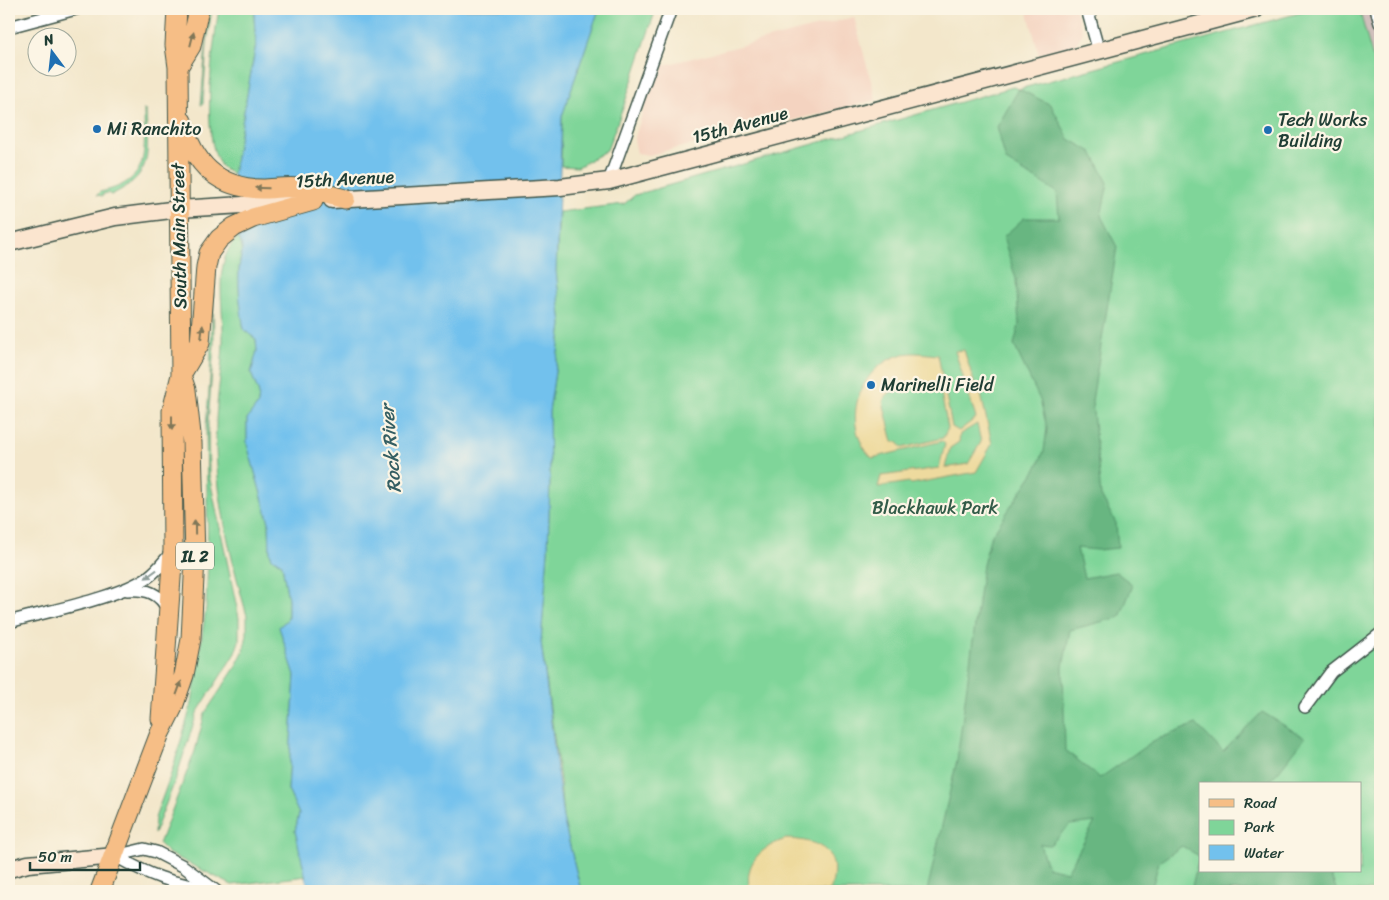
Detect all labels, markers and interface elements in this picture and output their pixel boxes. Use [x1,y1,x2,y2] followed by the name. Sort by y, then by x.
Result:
[40,27,57,54] text: N
[28,28,78,78] north arrow
[188,32,196,47] one-way arrow
[688,97,792,153] street label: 15th Avenue
[1278,104,1368,157] place label: Tech Works Building
[107,113,201,145] place label: Mi Ranchito
[91,123,103,135] marker: Mi Ranchito
[1262,124,1274,136] marker: Tech Works Building
[295,160,395,198] street label: 15th Avenue
[162,162,196,309] street label: South Main Street
[254,184,270,192] one-way arrow
[198,323,206,339] one-way arrow
[881,369,995,401] place label: Marinelli Field
[865,379,877,391] marker: Marinelli Field
[370,400,411,494] water label: Rock River
[168,415,176,431] one-way arrow
[872,492,998,524] park label: Blackhawk Park
[191,519,199,535] one-way arrow
[176,542,214,570] road number: IL 2
[144,569,158,579] one-way arrow
[175,680,183,695] one-way arrow
[1199,782,1362,872] legend
[1244,790,1277,816] text: Road
[1244,814,1275,840] text: Park
[30,840,140,872] scale bar
[1244,840,1284,866] text: Water
[38,844,73,870] text: 50 m

